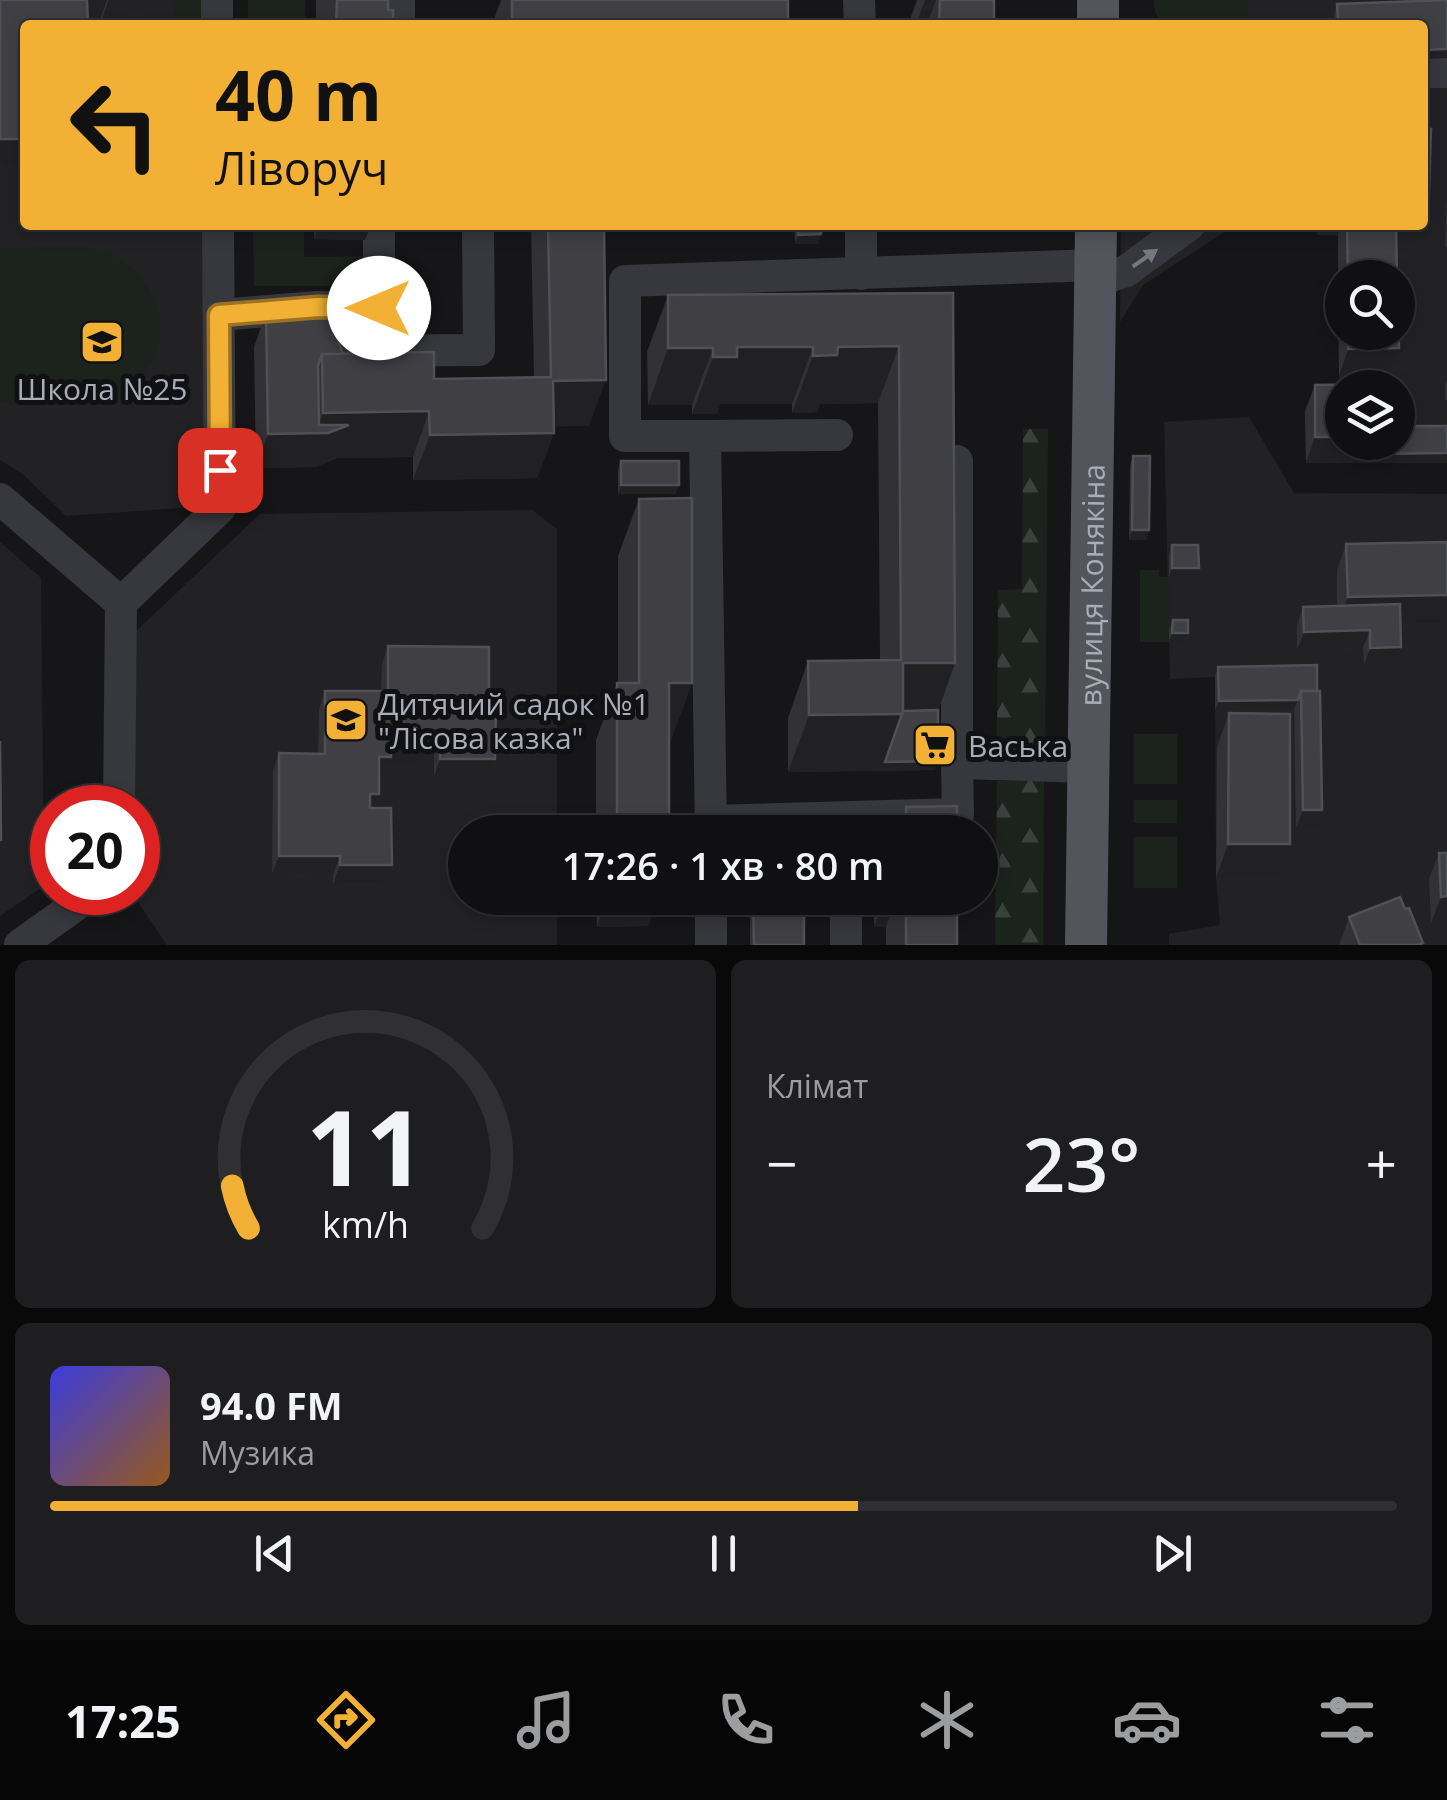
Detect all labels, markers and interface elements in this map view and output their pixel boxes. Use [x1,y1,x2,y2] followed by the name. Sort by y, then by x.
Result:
[215,46,382,142] text: 40 m
[50,60,180,190] icon: left
[215,137,388,198] text: Ліворуч
[1132,249,1159,268] one-way arrow
[327,256,431,360] position arrow
[1325,260,1415,460] map controls
[1325,260,1415,350] button: search
[79,319,125,365] school or university icon: Школа №25
[17,368,188,409] place label: Школа №25
[1325,370,1415,460] button: layers
[178,428,263,513] pin
[193,443,248,498] icon: arrive
[1069,464,1113,707] street label: вулиця Конякіна
[378,683,650,758] place label: Дитячий садок №1 "Лісова казка"
[323,697,369,743] school or university icon: Дитячий садок №1 "Лісова казка"
[912,722,958,768] supermarket icon: Васька
[968,725,1068,766] place label: Васька
[30,785,160,915] speed limit sign: 20
[562,839,884,891] text: 17:26 · 1 хв · 80 m
[766,1064,868,1107] text: Клімат
[306,1075,425,1216] text: 11
[1023,1112,1140,1214] text: 23°
[766,1125,797,1200] text: −
[1366,1125,1397,1200] text: +
[322,1200,409,1248] text: km/h
[200,1379,343,1431] text: 94.0 FM
[200,1431,315,1474] text: Музика
[247,1526,302,1581] icon: previous
[696,1526,751,1581] icon: pause
[1145,1526,1200,1581] icon: next
[311,1685,381,1755] icon: directions
[511,1685,581,1755] icon: music
[711,1685,781,1755] icon: phone
[912,1685,982,1755] icon: climate
[1112,1685,1182,1755] icon: car
[1312,1685,1382,1755] icon: filters
[65,1690,181,1751] text: 17:25

